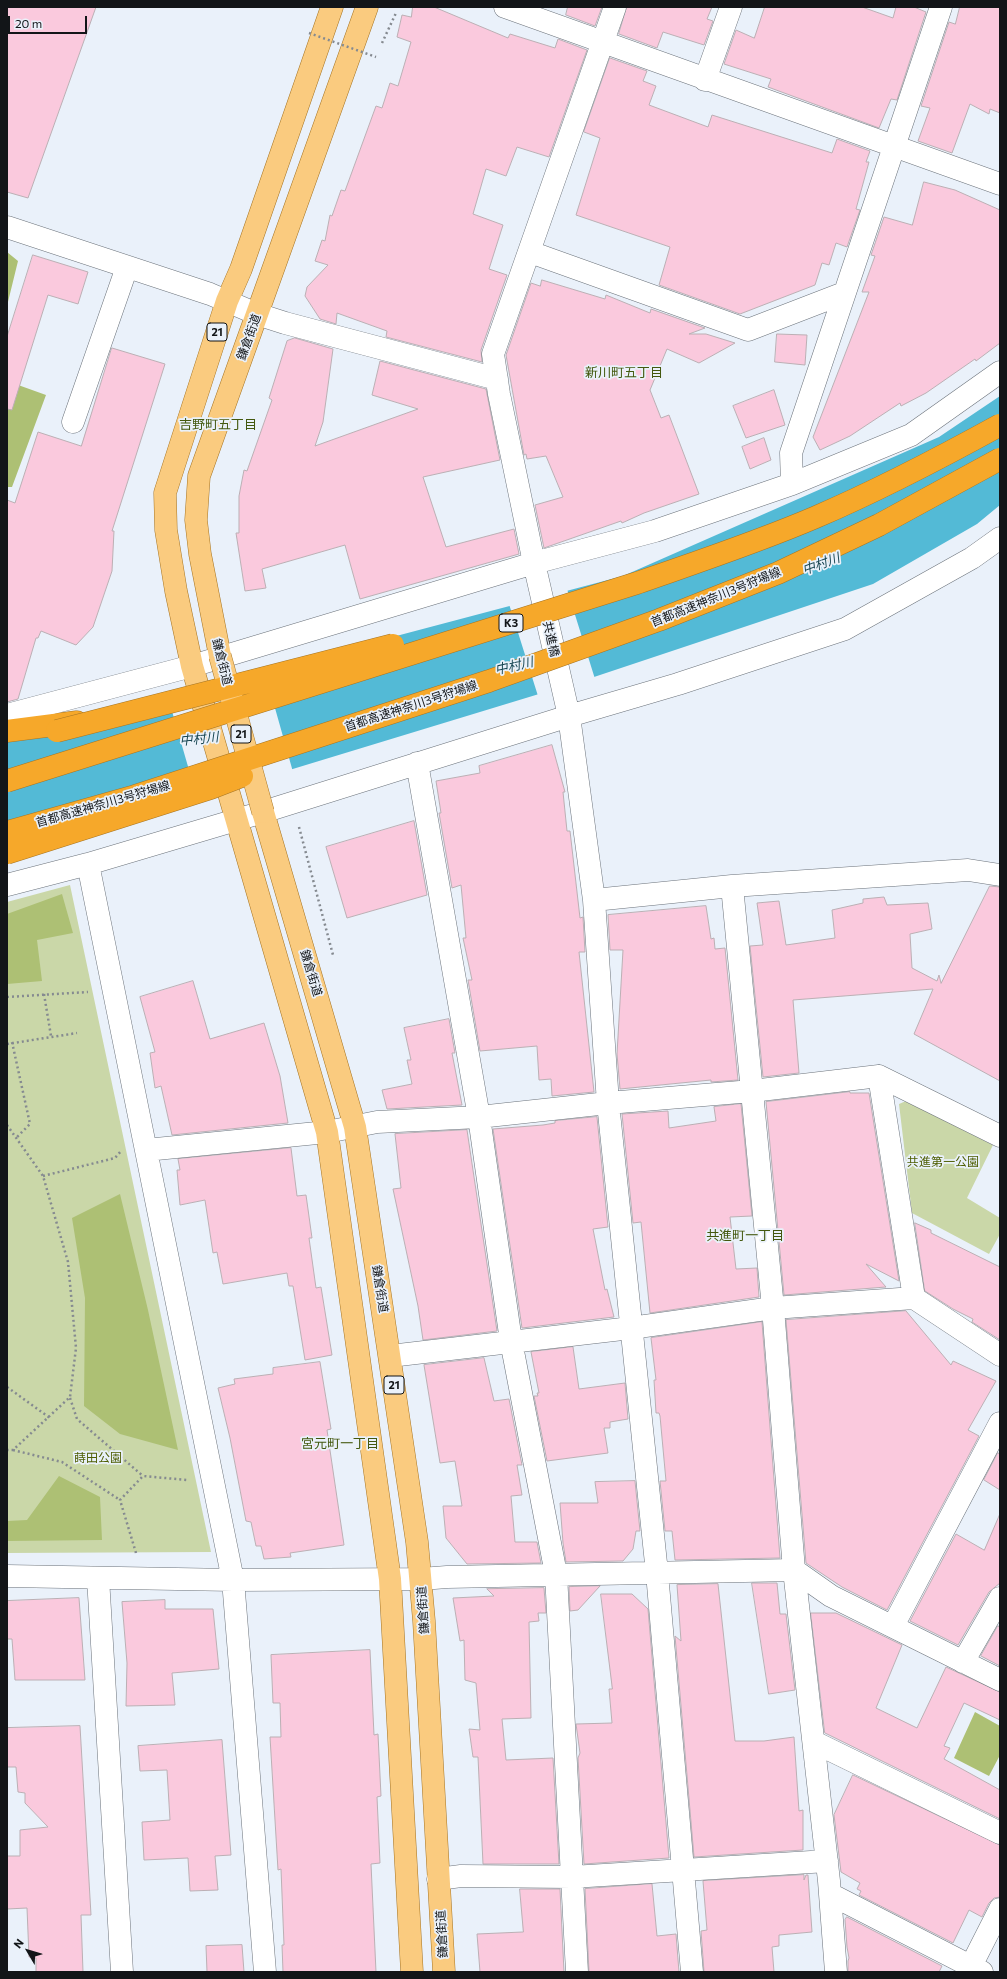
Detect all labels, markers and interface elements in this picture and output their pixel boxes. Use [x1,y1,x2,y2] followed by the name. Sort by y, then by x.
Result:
[10,8,89,34] scale bar
[15,16,42,30] text: 20 m
[234,312,264,362] street label: 鎌倉街道
[207,323,227,341] road number: 21
[585,365,663,381] district label: 新川町五丁目
[179,417,257,433] district label: 吉野町五丁目
[800,550,842,578] water label: 中村川
[649,564,783,630] street label: 首都高速神奈川3号狩場線
[499,614,523,632] road number: K3
[540,620,562,658] street label: 共進橋
[209,637,235,687] street label: 鎌倉街道
[493,654,535,678] water label: 中村川
[343,678,479,734] street label: 首都高速神奈川3号狩場線
[231,725,251,743] road number: 21
[179,729,219,749] water label: 中村川
[34,778,172,830] street label: 首都高速神奈川3号狩場線
[297,948,325,998] street label: 鎌倉街道
[907,1155,979,1169] park label: 共進第一公園
[706,1228,784,1244] district label: 共進町一丁目
[369,1264,391,1314] street label: 鎌倉街道
[384,1376,404,1394] road number: 21
[301,1436,379,1452] district label: 宮元町一丁目
[74,1451,122,1465] park label: 蒔田公園
[414,1586,432,1634] street label: 鎌倉街道
[434,1910,450,1958] street label: 鎌倉街道
[8,1931,48,1971] north arrow
[10,1936,26,1951] text: N

